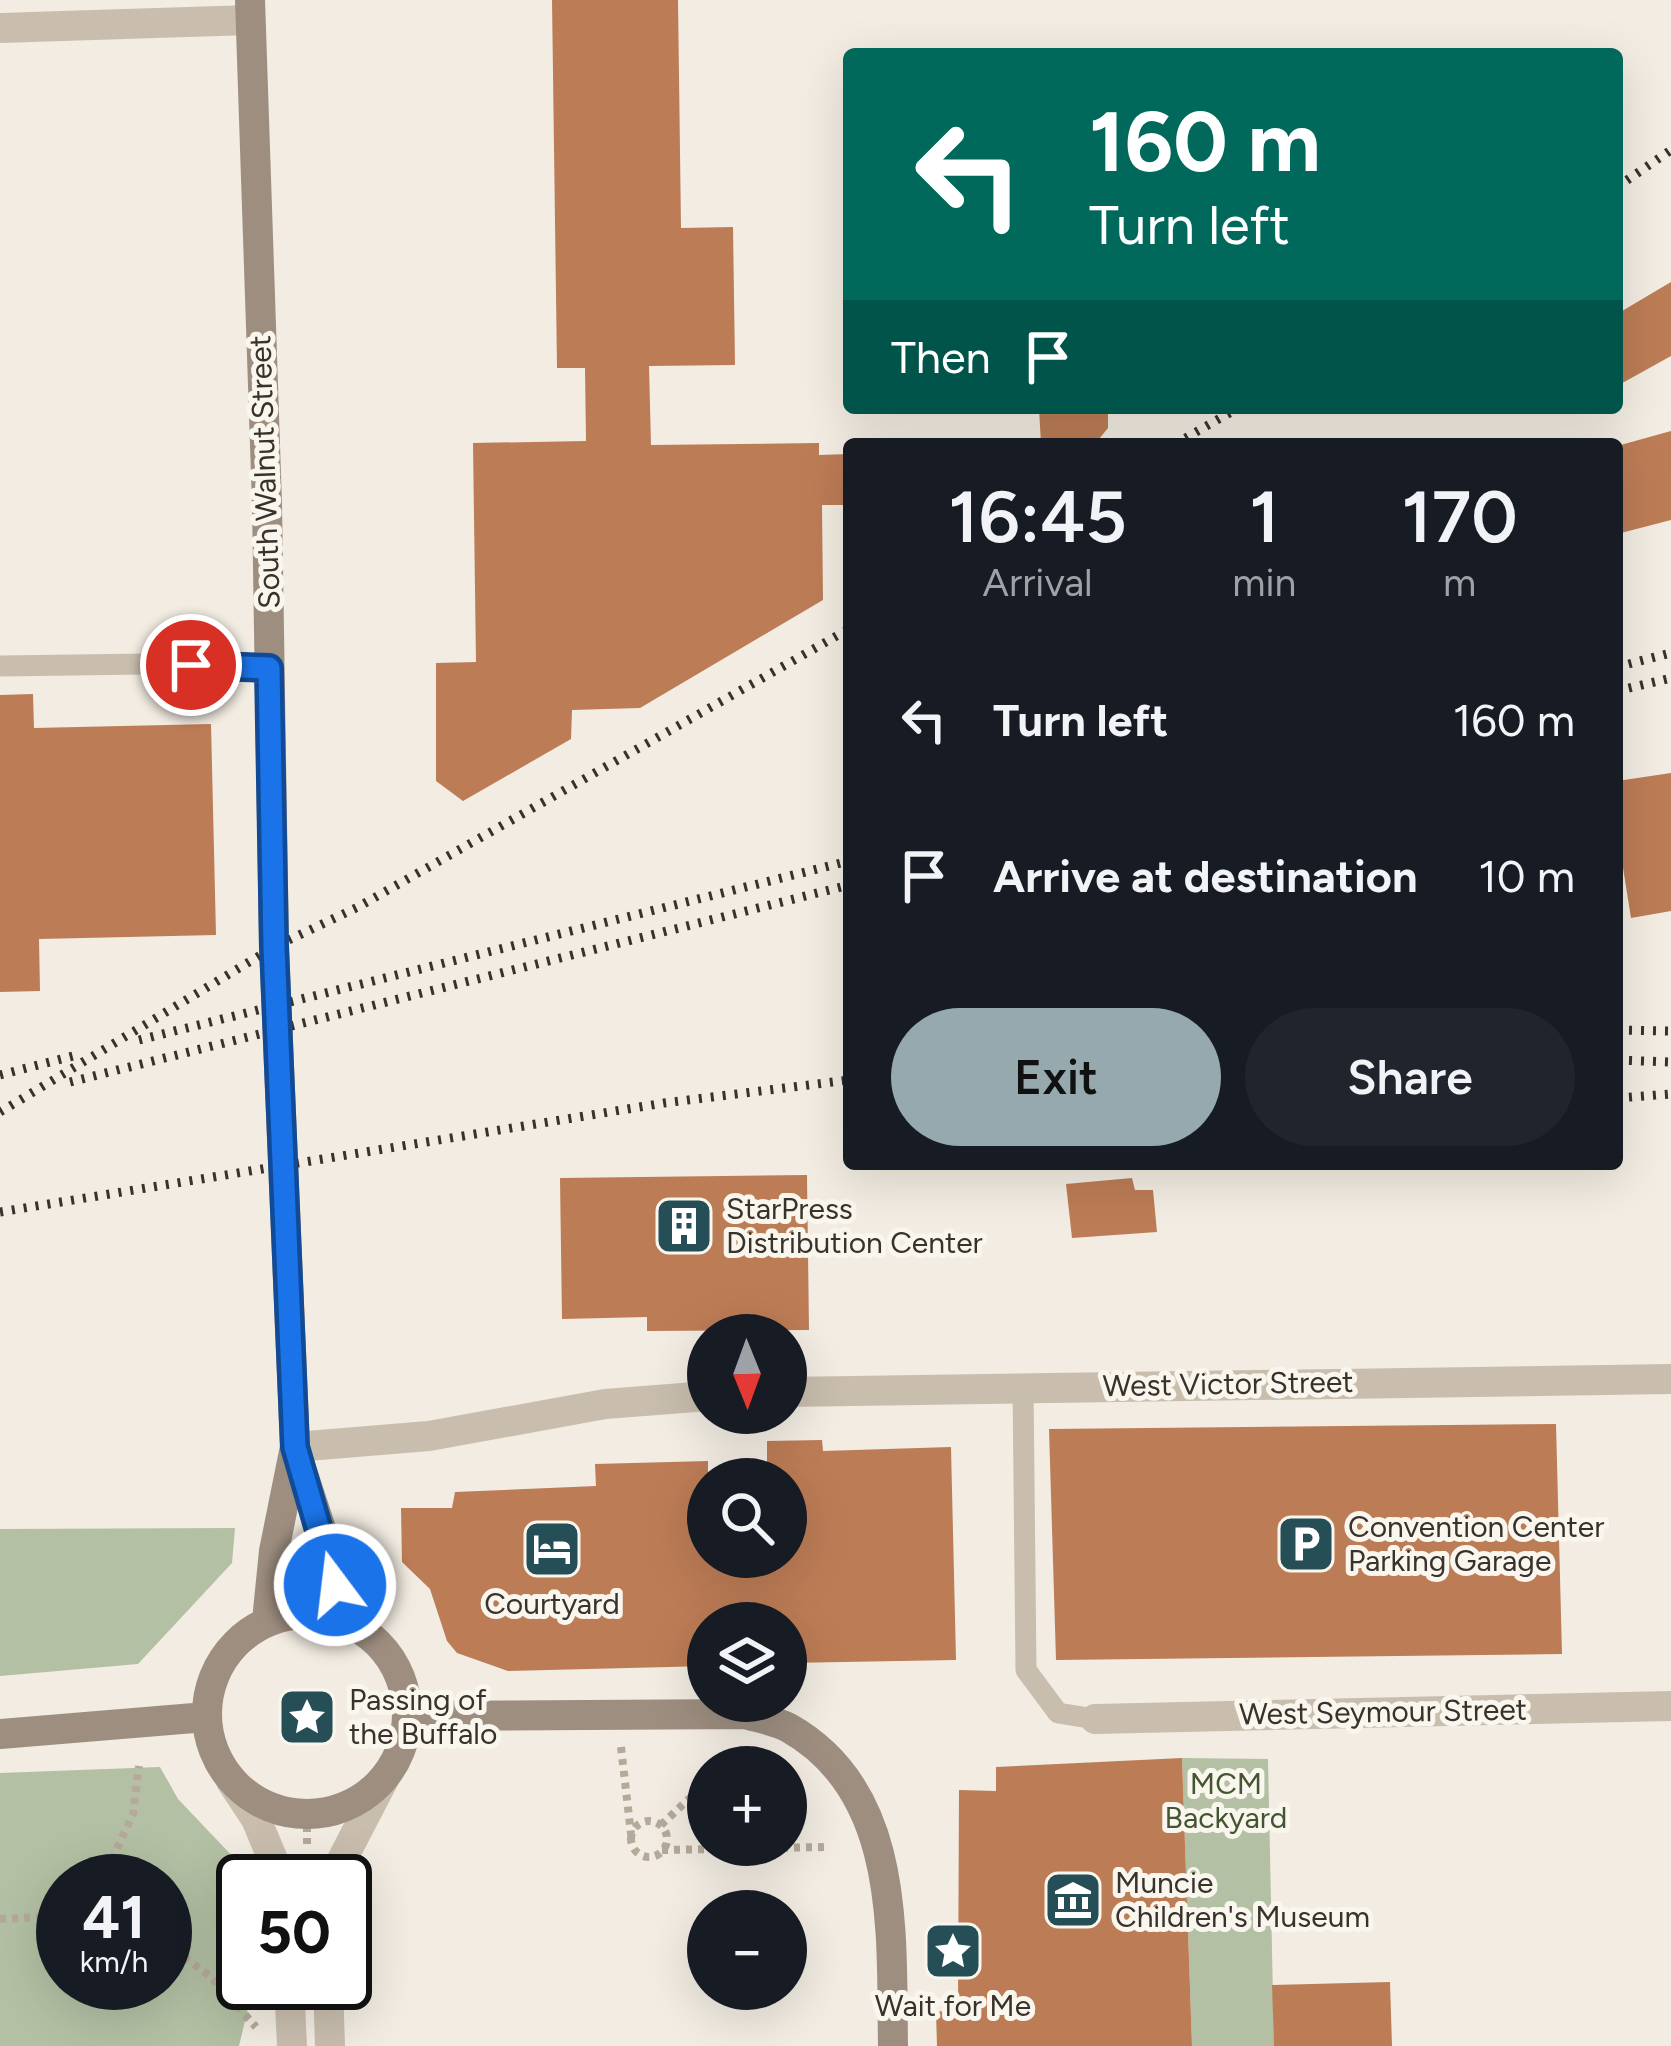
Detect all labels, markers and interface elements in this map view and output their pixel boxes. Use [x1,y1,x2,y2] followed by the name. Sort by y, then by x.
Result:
[1089,91,1321,192] text: 160 m
[891,96,1047,252] icon: left
[1089,193,1290,258] text: Turn left
[1015,324,1081,390] icon: arrive
[891,330,991,384] text: Then
[241,335,288,609] street label: South Walnut Street
[948,474,1127,560] text: 16:45
[1249,474,1279,560] text: 1
[1402,474,1518,560] text: 170
[983,559,1093,606] text: Arrival
[1232,559,1296,606] text: min
[1443,559,1476,606] text: m
[140,614,242,716] pin
[158,632,224,698] icon: arrive
[891,687,957,753] icon: left
[993,693,1168,747] text: Turn left
[1453,693,1575,747] text: 160 m
[891,843,957,909] icon: arrive
[993,849,1417,903] text: Arrive at destination
[1478,849,1575,903] text: 10 m
[891,1008,1221,1146] button: Exit
[1245,1008,1575,1146] button: Share
[726,1190,983,1261] place label: StarPress Distribution Center
[653,1195,715,1257] building icon: StarPress Distribution Center
[687,1314,807,1434] north arrow
[687,1314,807,2010] map controls
[1102,1363,1354,1404] street label: West Victor Street
[687,1458,807,1578] button: search
[1348,1508,1604,1579] place label: Convention Center Parking Garage
[1275,1513,1337,1575] parking icon: Convention Center Parking Garage
[521,1518,583,1580] hotel icon: Courtyard
[272,1522,398,1648] position arrow
[484,1585,620,1622] place label: Courtyard
[687,1602,807,1722] button: layers
[349,1681,497,1752] place label: Passing of the Buffalo
[276,1686,338,1748] place icon: Passing of the Buffalo
[1239,1690,1527,1733] street label: West Seymour Street
[687,1746,807,1866] button: +
[1165,1765,1287,1836] park label: MCM Backyard
[216,1854,372,2010] speed limit sign: 50
[1115,1864,1370,1935] place label: Muncie Children's Museum
[1042,1869,1104,1931] museum icon: Muncie Children's Museum
[82,1881,146,1953] text: 41
[687,1890,807,2010] button: −
[922,1920,984,1982] place icon: Wait for Me
[80,1943,148,1980] text: km/h
[875,1987,1031,2024] place label: Wait for Me

